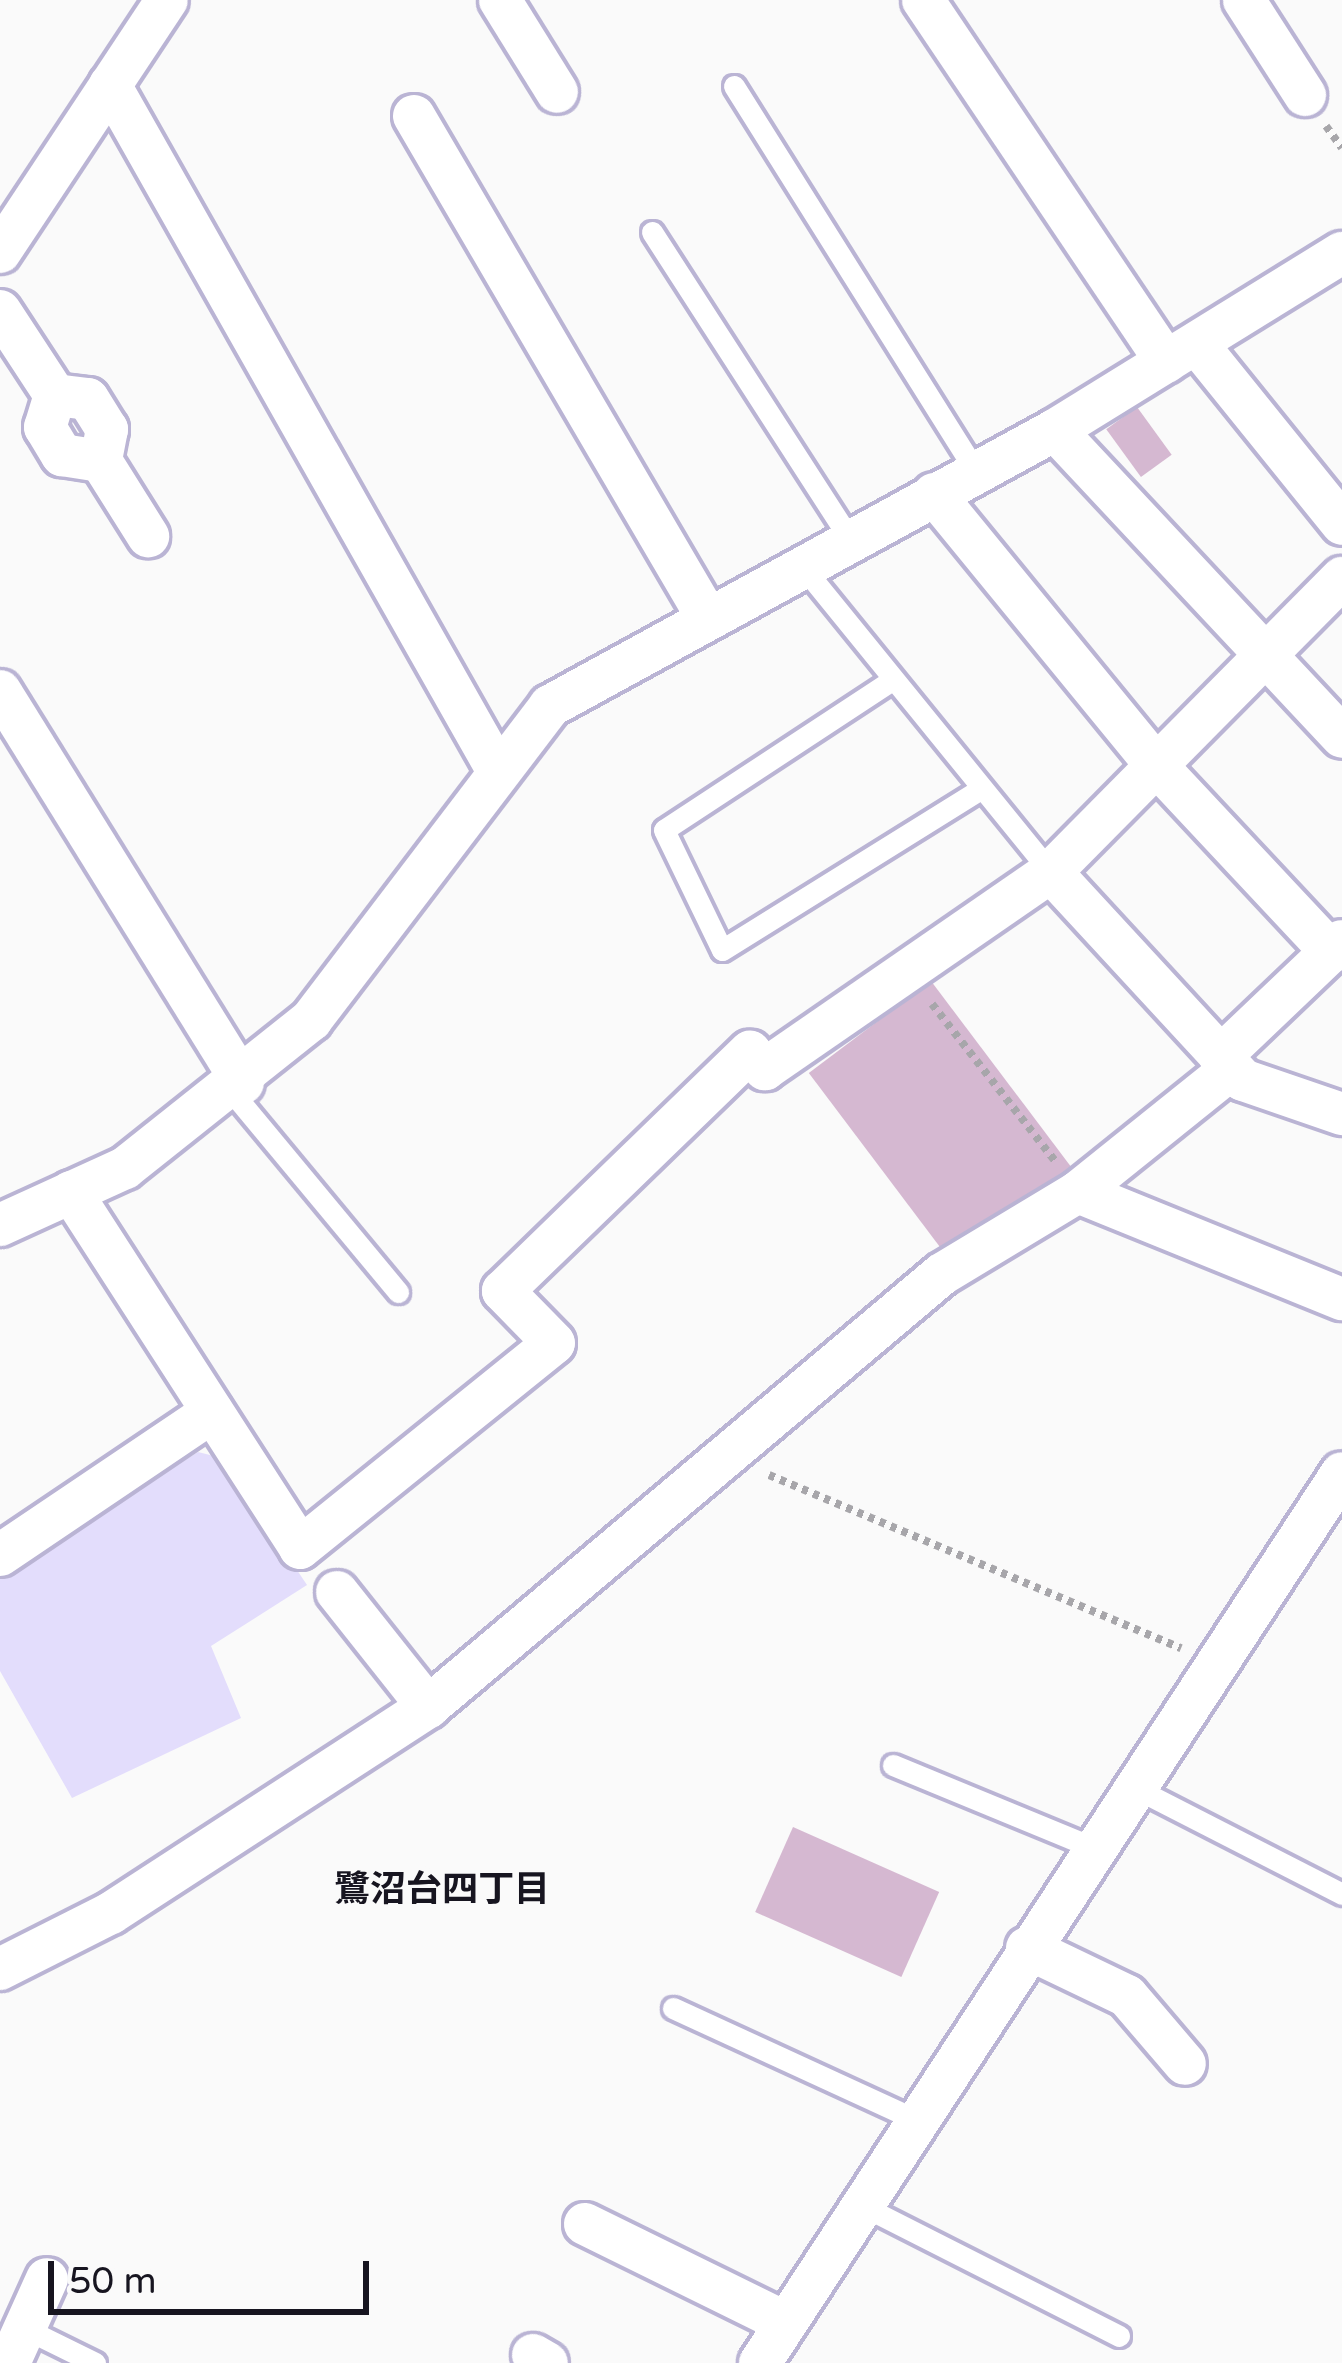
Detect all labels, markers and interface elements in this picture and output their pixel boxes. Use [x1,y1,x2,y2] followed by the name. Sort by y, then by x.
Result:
[334,1868,550,1912] district label: 鷺沼台四丁目
[54,2237,375,2311] scale bar
[69,2260,157,2303] text: 50 m

